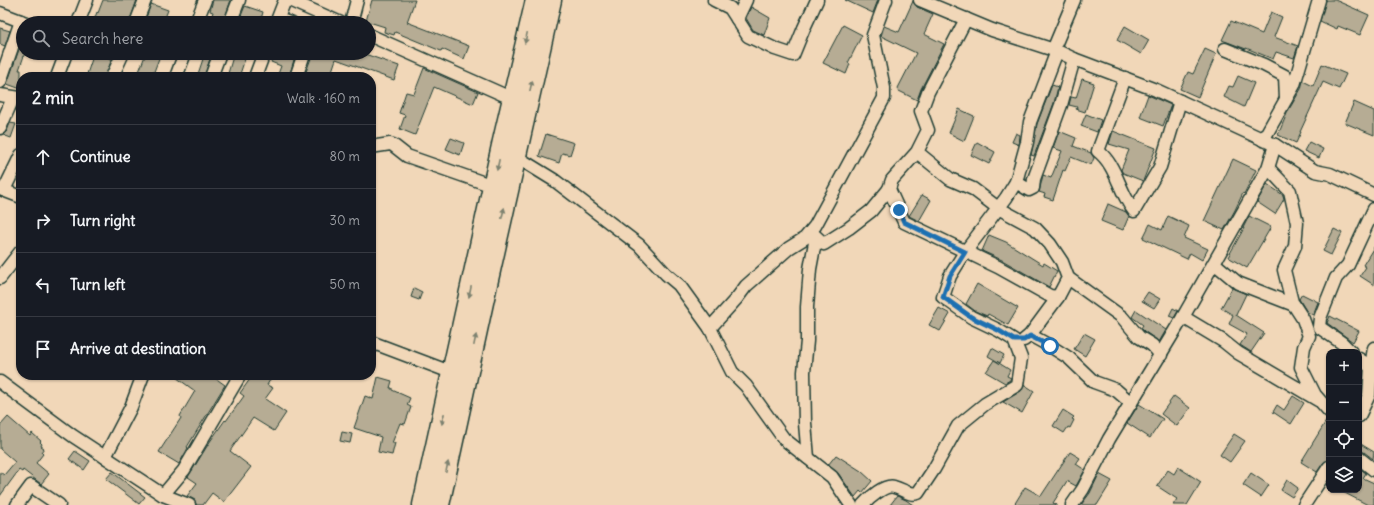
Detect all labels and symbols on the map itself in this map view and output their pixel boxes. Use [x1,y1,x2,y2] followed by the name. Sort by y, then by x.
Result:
[523,32,529,44] one-way arrow
[528,80,534,92] one-way arrow
[494,158,500,171] one-way arrow
[890,201,908,219] route end
[500,207,506,219] one-way arrow
[467,286,473,298] one-way arrow
[472,334,478,346] one-way arrow
[1041,337,1059,355] route start
[439,413,445,425] one-way arrow
[444,461,450,473] one-way arrow

